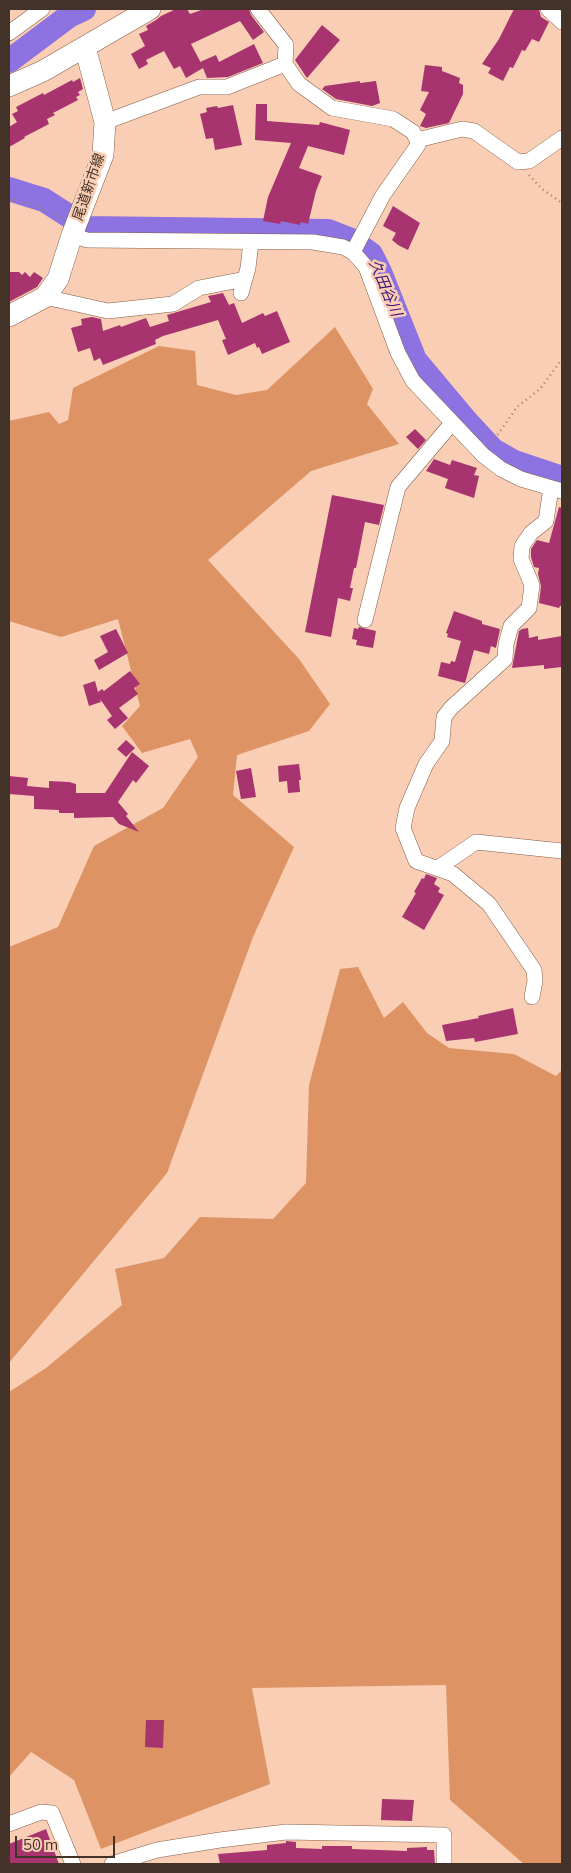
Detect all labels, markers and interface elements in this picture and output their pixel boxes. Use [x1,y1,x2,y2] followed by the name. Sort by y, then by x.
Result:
[70,151,108,223] street label: 尾道新市線
[365,257,405,319] water label: 久田谷川
[18,1826,118,1858] scale bar
[23,1835,58,1854] text: 50 m

